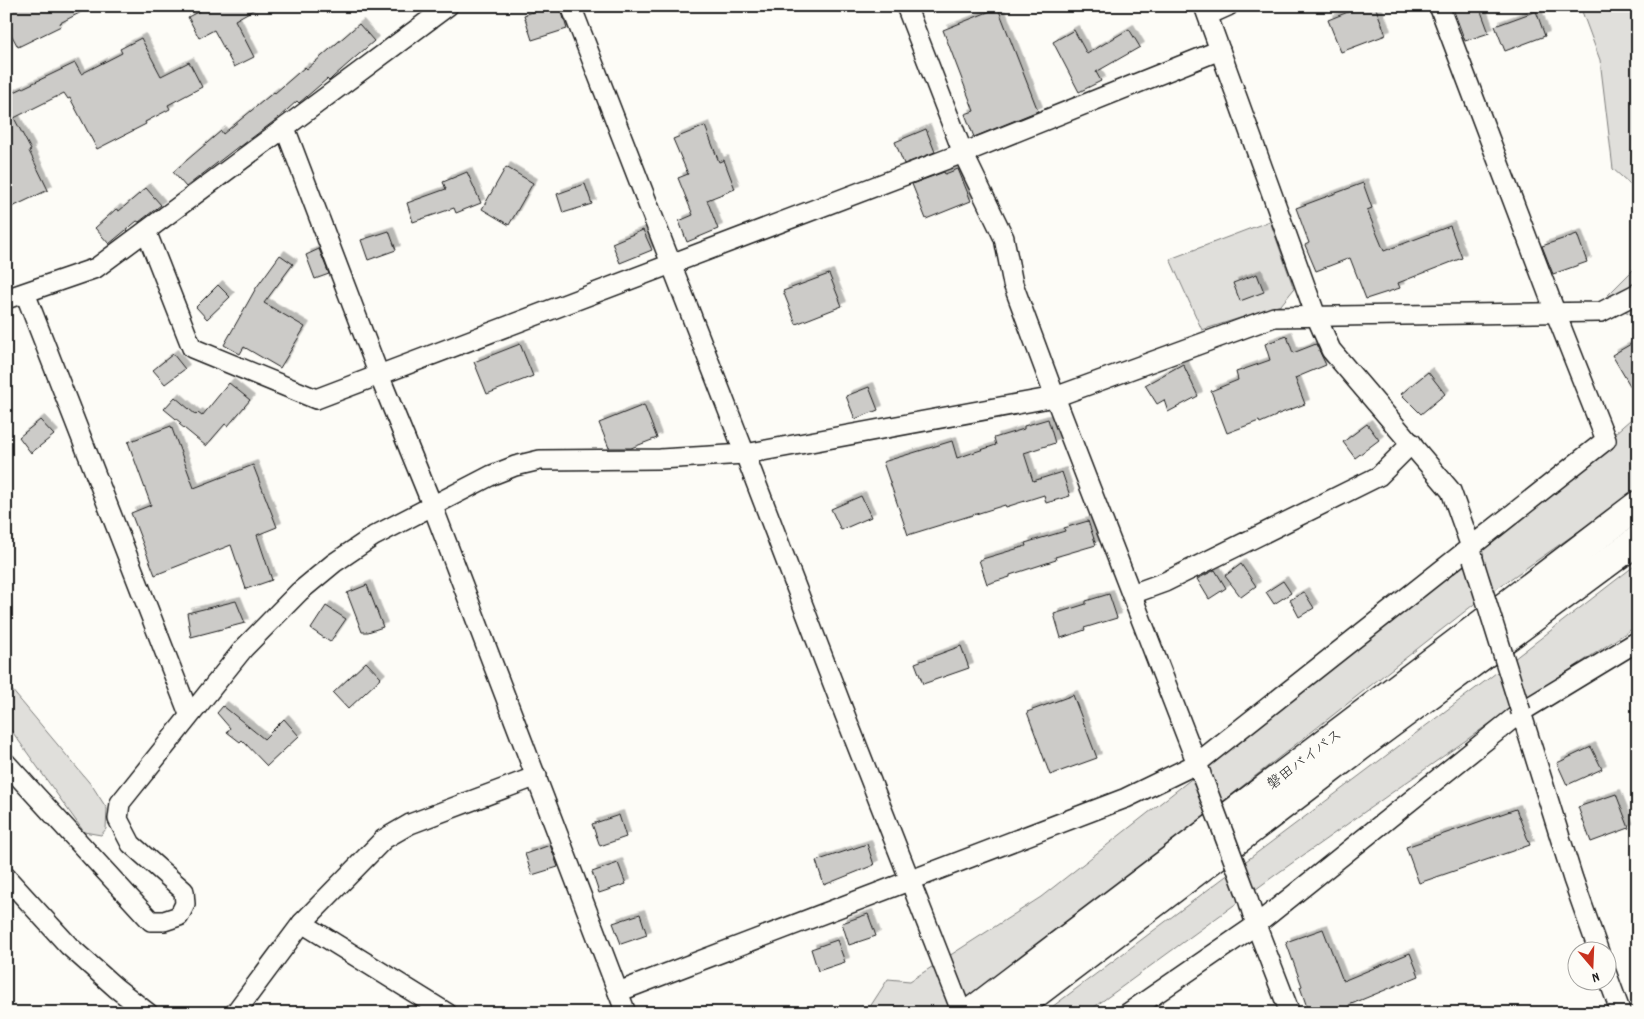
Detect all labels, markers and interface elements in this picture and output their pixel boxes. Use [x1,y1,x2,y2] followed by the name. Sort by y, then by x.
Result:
[1263,725,1348,796] street label: 磐田バイパス
[1566,942,1616,992] north arrow
[1589,966,1602,987] text: N

